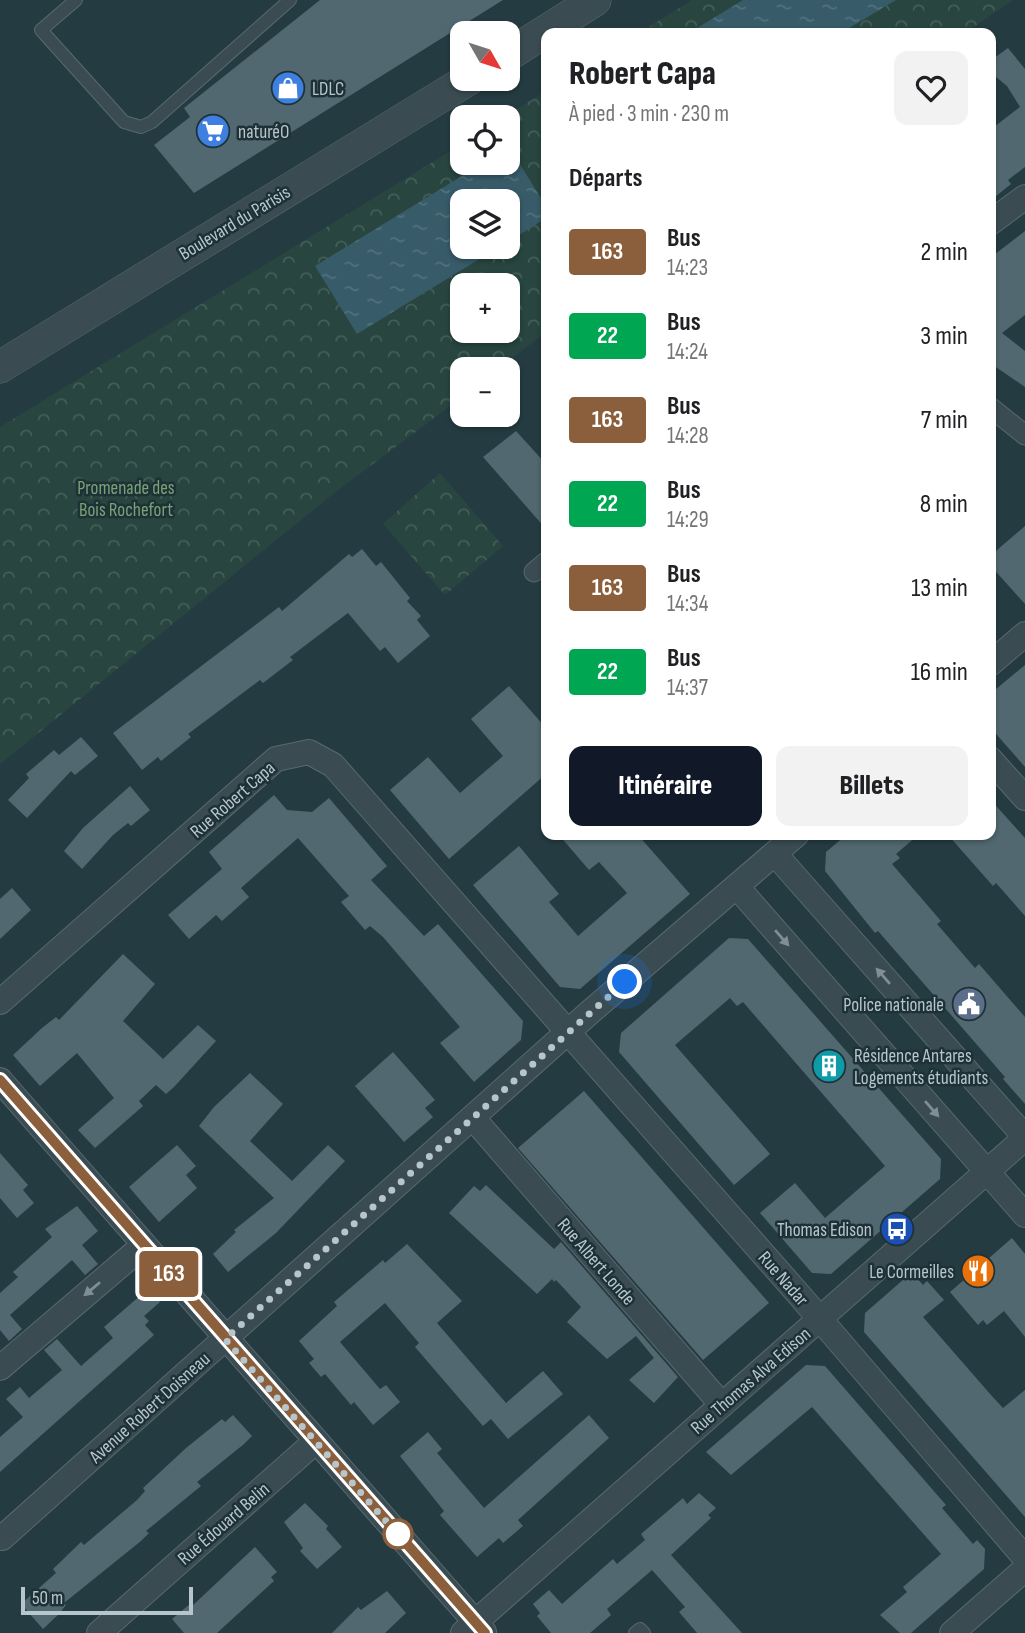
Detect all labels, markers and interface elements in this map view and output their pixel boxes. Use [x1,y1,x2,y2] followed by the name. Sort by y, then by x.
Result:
[450,21,520,91] north arrow
[450,21,520,427] map controls
[894,51,968,125] button: heart
[569,54,716,94] text: Robert Capa
[269,69,307,107] shop icon: LDLC
[312,78,344,101] place label: LDLC
[569,100,729,128] text: À pied · 3 min · 230 m
[450,105,520,175] button: locate
[194,112,232,150] supermarket icon: naturéO
[238,121,289,144] place label: naturéO
[569,163,642,194] text: Départs
[175,181,295,266] street label: Boulevard du Parisis
[450,189,520,259] button: layers
[667,223,701,254] text: Bus
[592,237,623,266] text: 163
[920,237,968,268] text: 2 min
[667,254,708,282] text: 14:23
[450,273,520,343] button: +
[667,307,701,338] text: Bus
[597,321,618,350] text: 22
[920,321,968,352] text: 3 min
[667,338,708,366] text: 14:24
[450,357,520,427] button: −
[667,391,701,422] text: Bus
[592,405,623,434] text: 163
[921,405,968,436] text: 7 min
[667,422,709,450] text: 14:28
[667,475,701,506] text: Bus
[77,477,175,522] park label: Promenade des Bois Rochefort
[597,489,618,518] text: 22
[920,489,968,520] text: 8 min
[667,506,709,534] text: 14:29
[667,559,701,590] text: Bus
[592,573,623,602] text: 163
[911,573,968,604] text: 13 min
[667,590,708,618] text: 14:34
[667,643,701,674] text: Bus
[597,657,618,686] text: 22
[911,657,968,688] text: 16 min
[667,674,708,702] text: 14:37
[569,746,762,826] button: Itinéraire
[776,746,968,826] button: Billets
[186,757,280,843] street label: Rue Robert Capa
[774,930,789,947] one-way arrow
[607,964,642,999] your location
[875,968,891,985] one-way arrow
[950,985,988,1023] public building icon: Police nationale
[843,994,944,1017] place label: Police nationale
[854,1045,988,1090] place label: Résidence Antares Logements étudiants
[810,1047,848,1085] building icon: Résidence Antares Logements étudiants
[924,1100,940,1118] one-way arrow
[878,1210,916,1248] bus stop icon: Thomas Edison
[552,1214,640,1310] street label: Rue Albert Londe
[777,1219,872,1242] place label: Thomas Edison
[753,1247,813,1311] street label: Rue Nadar
[129,1251,209,1297] line badge: 163
[959,1252,997,1290] restaurant icon: Le Cormeilles
[153,1259,185,1288] text: 163
[869,1261,954,1284] place label: Le Cormeilles
[84,1281,101,1296] one-way arrow
[686,1323,816,1440] street label: Rue Thomas Alva Edison
[84,1348,215,1469] street label: Avenue Robert Doisneau
[173,1478,275,1570] street label: Rue Édouard Belin
[383,1519,413,1549] unlabelled marker
[21,1584,192,1616] scale bar
[32,1587,63,1610] text: 50 m

